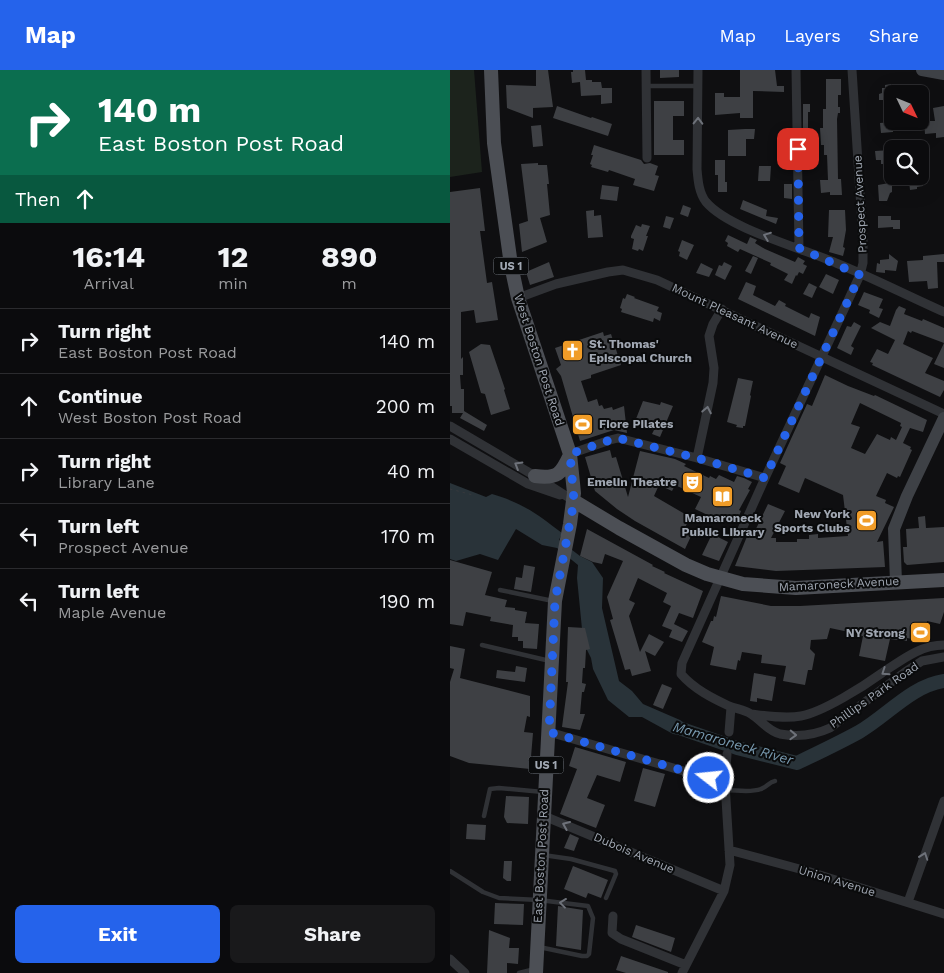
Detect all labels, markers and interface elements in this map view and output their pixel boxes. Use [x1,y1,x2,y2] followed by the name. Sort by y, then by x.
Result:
[25,21,76,49] text: Map
[719,25,756,46] text: Map
[784,25,841,46] text: Layers
[869,25,919,46] text: Share
[884,85,929,130] north arrow
[884,85,929,185] map controls
[98,89,201,131] text: 140 m
[15,90,80,155] icon: right
[693,116,703,124] one-way arrow
[777,128,819,170] pin
[98,131,344,156] text: East Boston Post Road
[784,135,812,163] icon: arrive
[884,140,929,185] button: search
[850,155,870,253] street label: Prospect Avenue
[71,185,99,213] icon: ahead
[15,188,61,211] text: Then
[763,232,772,242] one-way arrow
[72,239,145,274] text: 16:14
[218,239,248,274] text: 12
[321,239,378,274] text: 890
[494,258,528,275] road number: US 1
[84,274,134,293] text: Arrival
[218,274,248,293] text: min
[342,274,357,293] text: m
[670,281,800,351] street label: Mount Pleasant Avenue
[511,292,567,428] street label: West Boston Post Road
[58,320,151,343] text: Turn right
[15,327,43,355] icon: right
[380,330,435,353] text: 140 m
[589,337,692,365] place label: St. Thomas' Episcopal Church
[561,339,585,363] church icon: St. Thomas' Episcopal Church
[58,343,237,362] text: East Boston Post Road
[58,385,142,408] text: Continue
[15,392,43,420] icon: ahead
[376,395,435,418] text: 200 m
[702,405,712,414] one-way arrow
[58,408,242,427] text: West Boston Post Road
[571,412,595,436] sports icon: Fiore Pilates
[599,417,674,431] place label: Fiore Pilates
[58,450,151,473] text: Turn right
[15,457,43,485] icon: right
[387,460,435,483] text: 40 m
[514,462,523,472] one-way arrow
[681,470,705,494] theatre icon: Emelin Theatre
[58,473,155,492] text: Library Lane
[587,475,677,489] place label: Emelin Theatre
[711,485,735,509] library icon: Mamaroneck Public Library
[774,507,851,535] place label: New York Sports Clubs
[854,509,878,533] sports icon: New York Sports Clubs
[682,511,765,539] place label: Mamaroneck Public Library
[58,515,139,538] text: Turn left
[15,522,43,550] icon: left
[381,525,435,548] text: 170 m
[58,538,188,557] text: Prospect Avenue
[778,574,900,594] street label: Mamaroneck Avenue
[58,580,139,603] text: Turn left
[15,587,43,615] icon: left
[379,590,435,613] text: 190 m
[58,603,166,622] text: Maple Avenue
[909,621,933,645] sports icon: NY Strong
[846,626,905,640] place label: NY Strong
[827,659,921,731] street label: Phillips Park Road
[881,666,891,675] one-way arrow
[671,718,795,768] water label: Mamaroneck River
[789,729,797,740] one-way arrow
[682,751,734,803] position arrow
[528,756,564,774] road number: US 1
[530,789,552,923] street label: East Boston Post Road
[562,820,571,831] one-way arrow
[592,830,677,876] street label: Dubois Avenue
[919,852,929,861] one-way arrow
[797,863,877,899] street label: Union Avenue
[559,898,567,909] one-way arrow
[15,905,220,963] button: Exit
[230,905,435,963] button: Share

